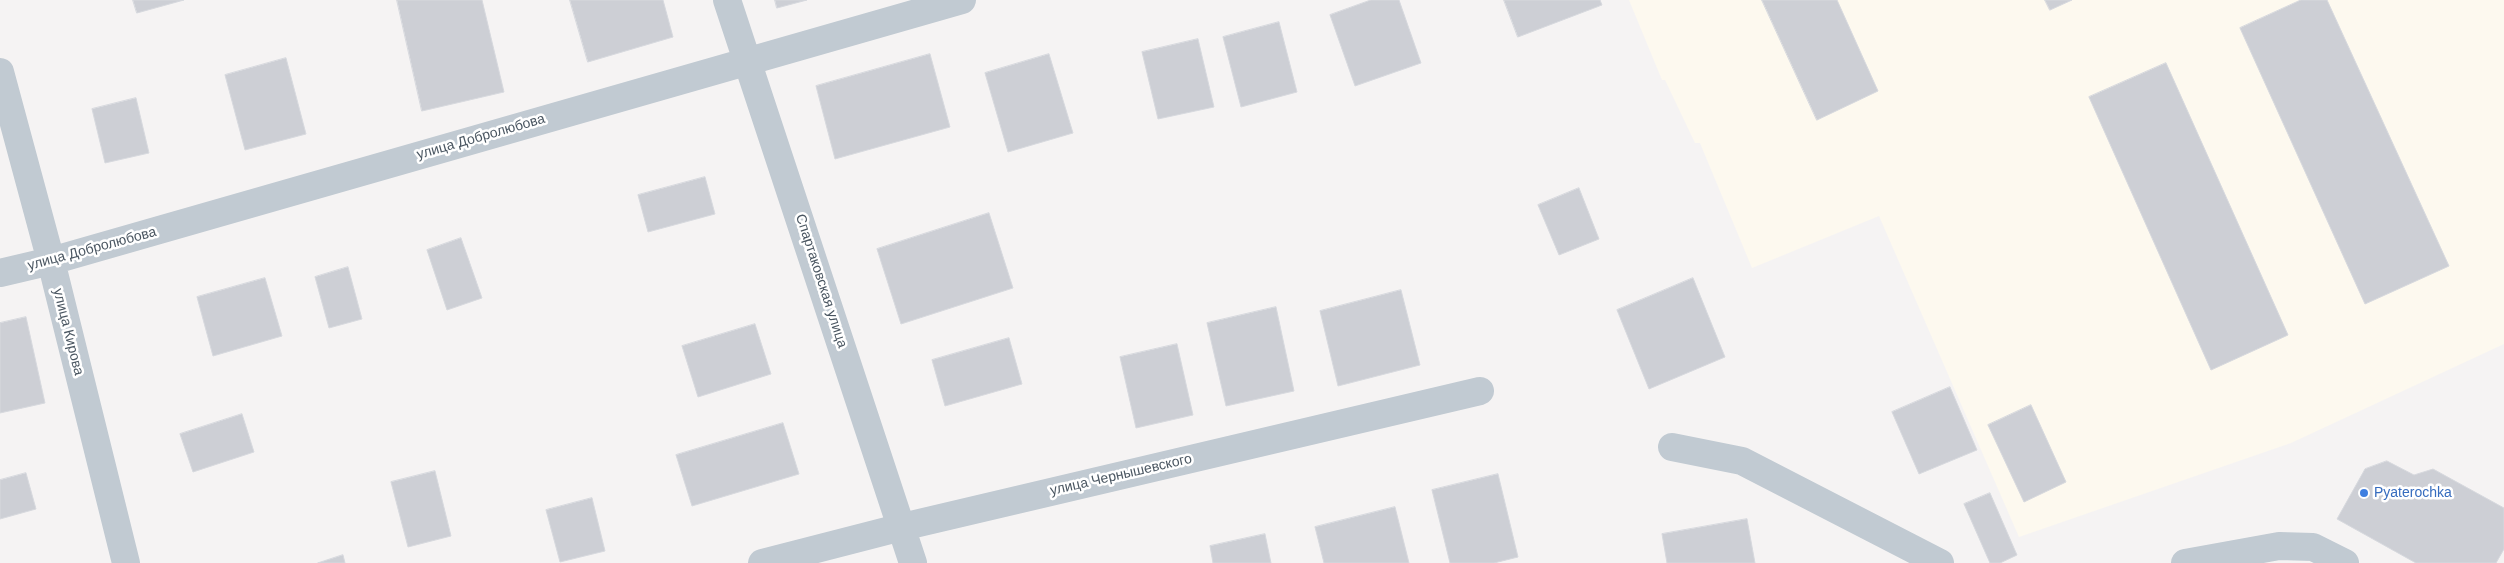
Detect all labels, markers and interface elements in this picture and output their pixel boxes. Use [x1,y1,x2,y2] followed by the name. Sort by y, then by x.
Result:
[415,111,547,163] street label: улица Добролюбова
[791,212,851,350] street label: Спартаковская улица
[26,224,158,274] street label: улица Добролюбова
[49,287,87,377] street label: улица Кирова
[1048,451,1194,499] street label: улица Чернышевского
[2374,485,2452,501] place label: Pyaterochka
[2358,487,2370,499] marker: Pyaterochka

